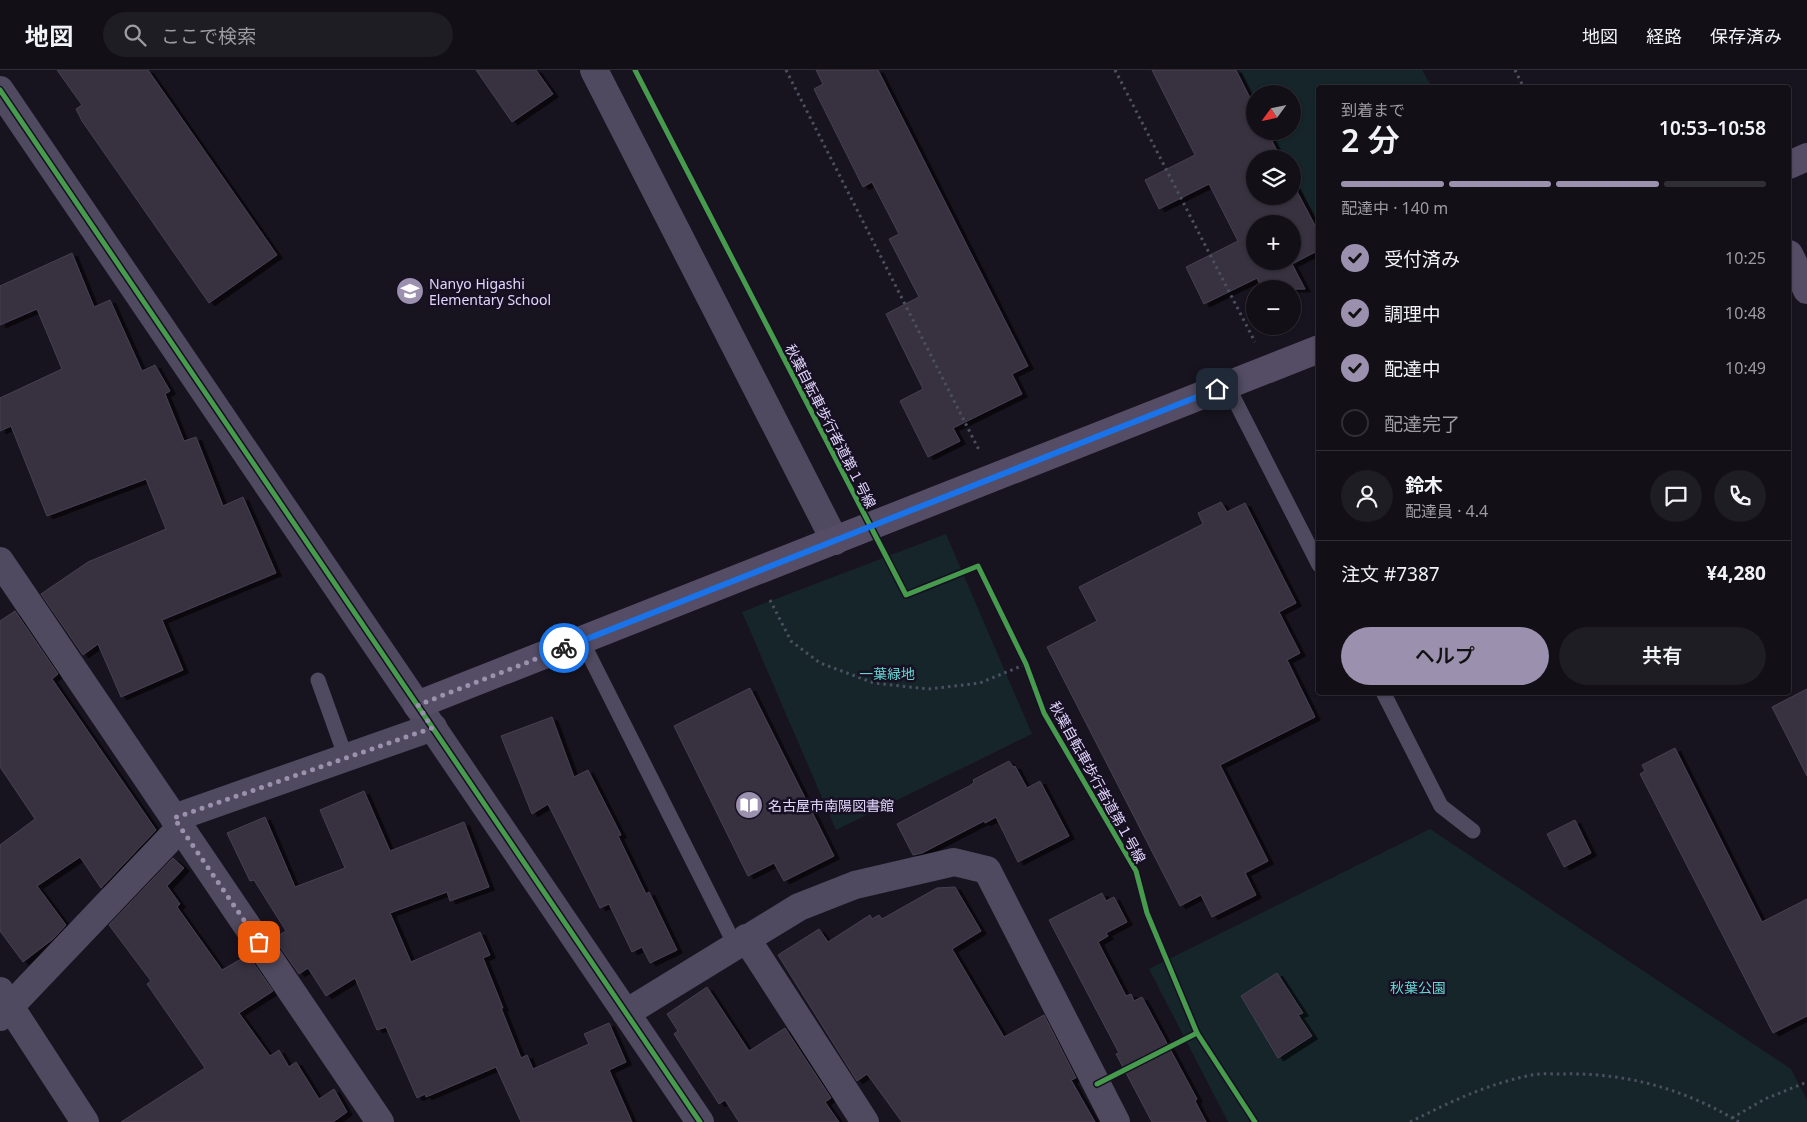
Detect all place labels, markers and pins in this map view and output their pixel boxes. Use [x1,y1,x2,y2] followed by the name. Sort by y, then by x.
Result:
[429,274,551,309] place label: Nanyo Higashi Elementary School
[395,276,425,306] school or university icon: Nanyo Higashi Elementary School
[1196,368,1238,410] pin
[734,790,764,820] library icon: 名古屋市南陽図書館
[768,796,894,815] place label: 名古屋市南陽図書館
[238,921,280,963] pin

